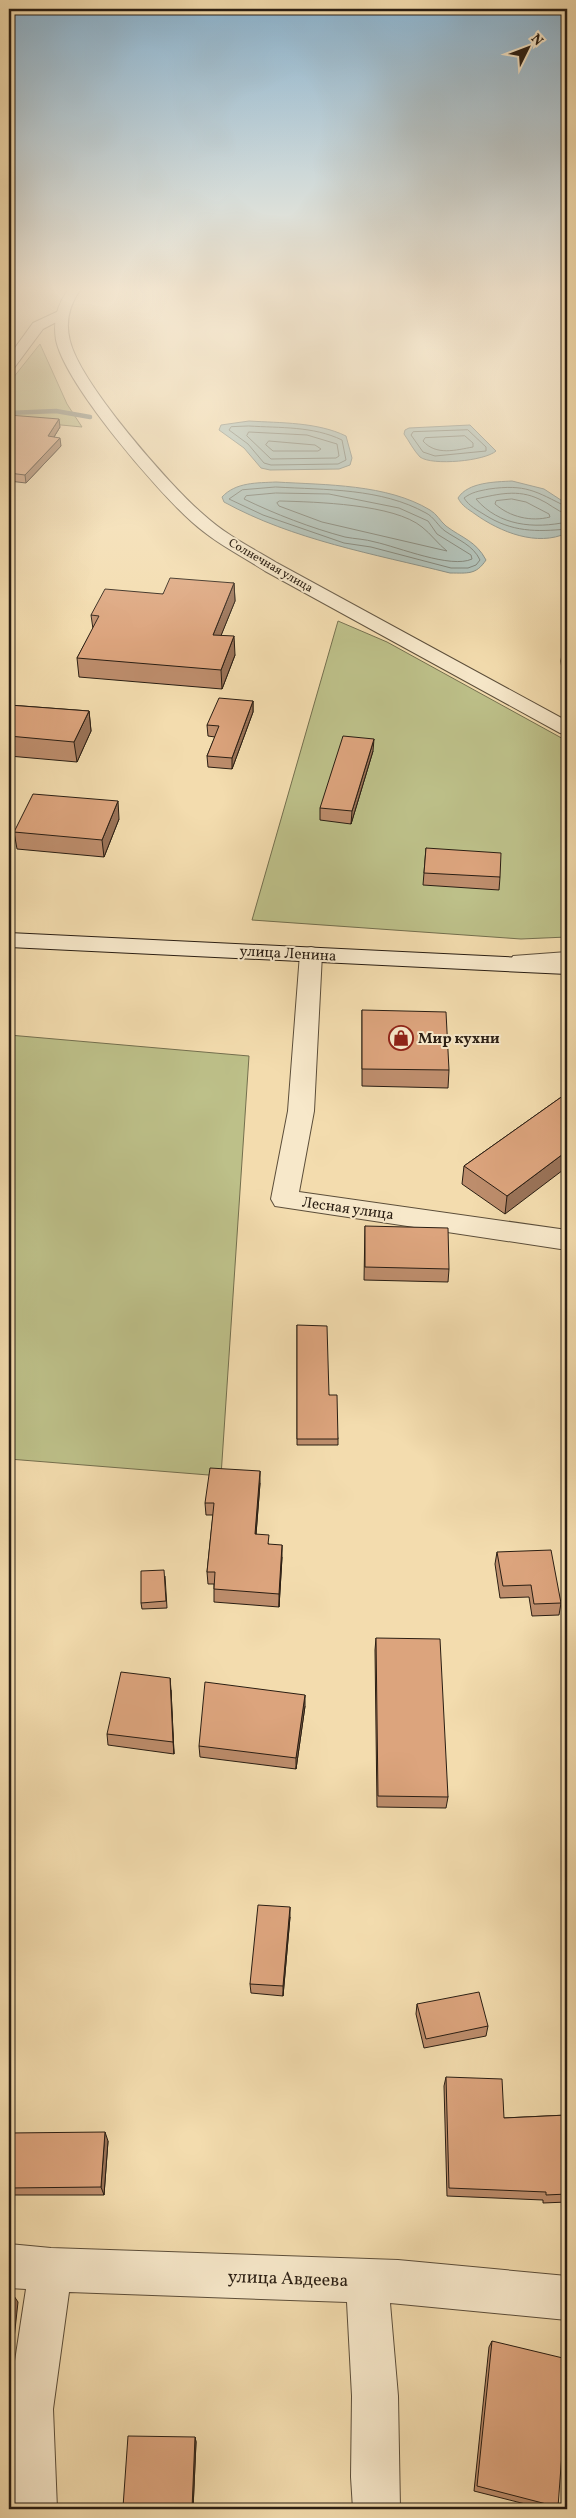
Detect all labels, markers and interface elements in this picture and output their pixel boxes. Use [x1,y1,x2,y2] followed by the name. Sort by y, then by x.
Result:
[504,22,554,72] north arrow
[526,30,547,50] text: N
[225,535,316,597] street label: Солнечная улица
[239,941,337,968] street label: улица Ленина
[388,1025,414,1051] shop icon: Мир кухни
[418,1029,500,1050] place label: Мир кухни
[300,1193,395,1226] street label: Лесная улица
[227,2265,349,2294] street label: улица Авдеева

